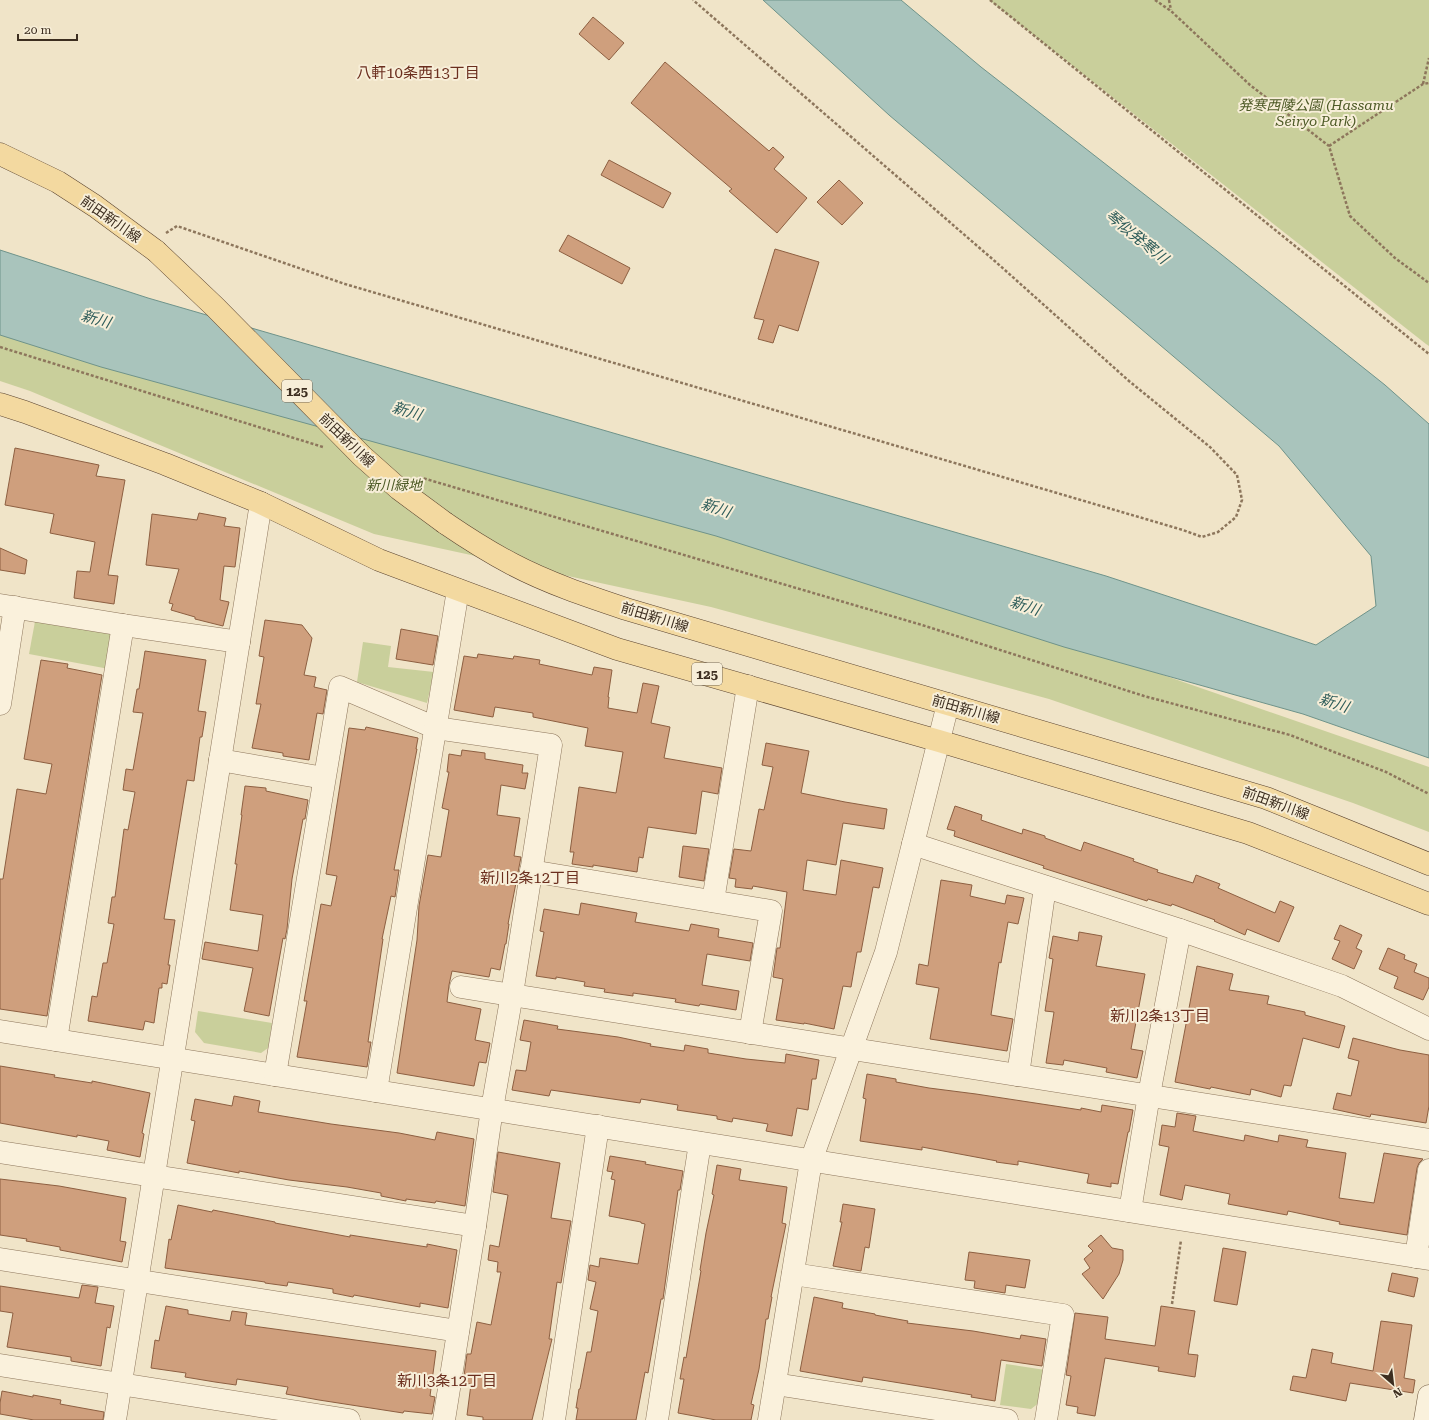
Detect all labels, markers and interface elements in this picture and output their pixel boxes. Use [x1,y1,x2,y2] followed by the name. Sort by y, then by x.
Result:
[18,16,77,42] scale bar
[24,23,51,37] text: 20 m
[356,64,480,82] district label: 八軒10条西13丁目
[1238,97,1394,129] park label: 発寒西陵公園 (Hassamu Seiryo Park)
[78,192,144,246] street label: 前田新川線
[1102,206,1173,269] water label: 琴似発寒川
[79,306,115,332] water label: 新川
[282,380,312,402] road number: 125
[390,398,426,425] water label: 新川
[316,410,378,470] street label: 前田新川線
[366,477,424,493] park label: 新川緑地
[699,495,735,522] water label: 新川
[1008,593,1044,620] water label: 新川
[619,599,691,635] street label: 前田新川線
[692,663,722,685] road number: 125
[1317,690,1353,717] water label: 新川
[930,692,1002,726] street label: 前田新川線
[1240,784,1312,822] street label: 前田新川線
[480,869,580,887] district label: 新川2条12丁目
[1110,1007,1210,1025] district label: 新川2条13丁目
[1373,1364,1413,1404] north arrow
[397,1372,497,1390] district label: 新川3条12丁目
[1390,1385,1404,1400] text: N

